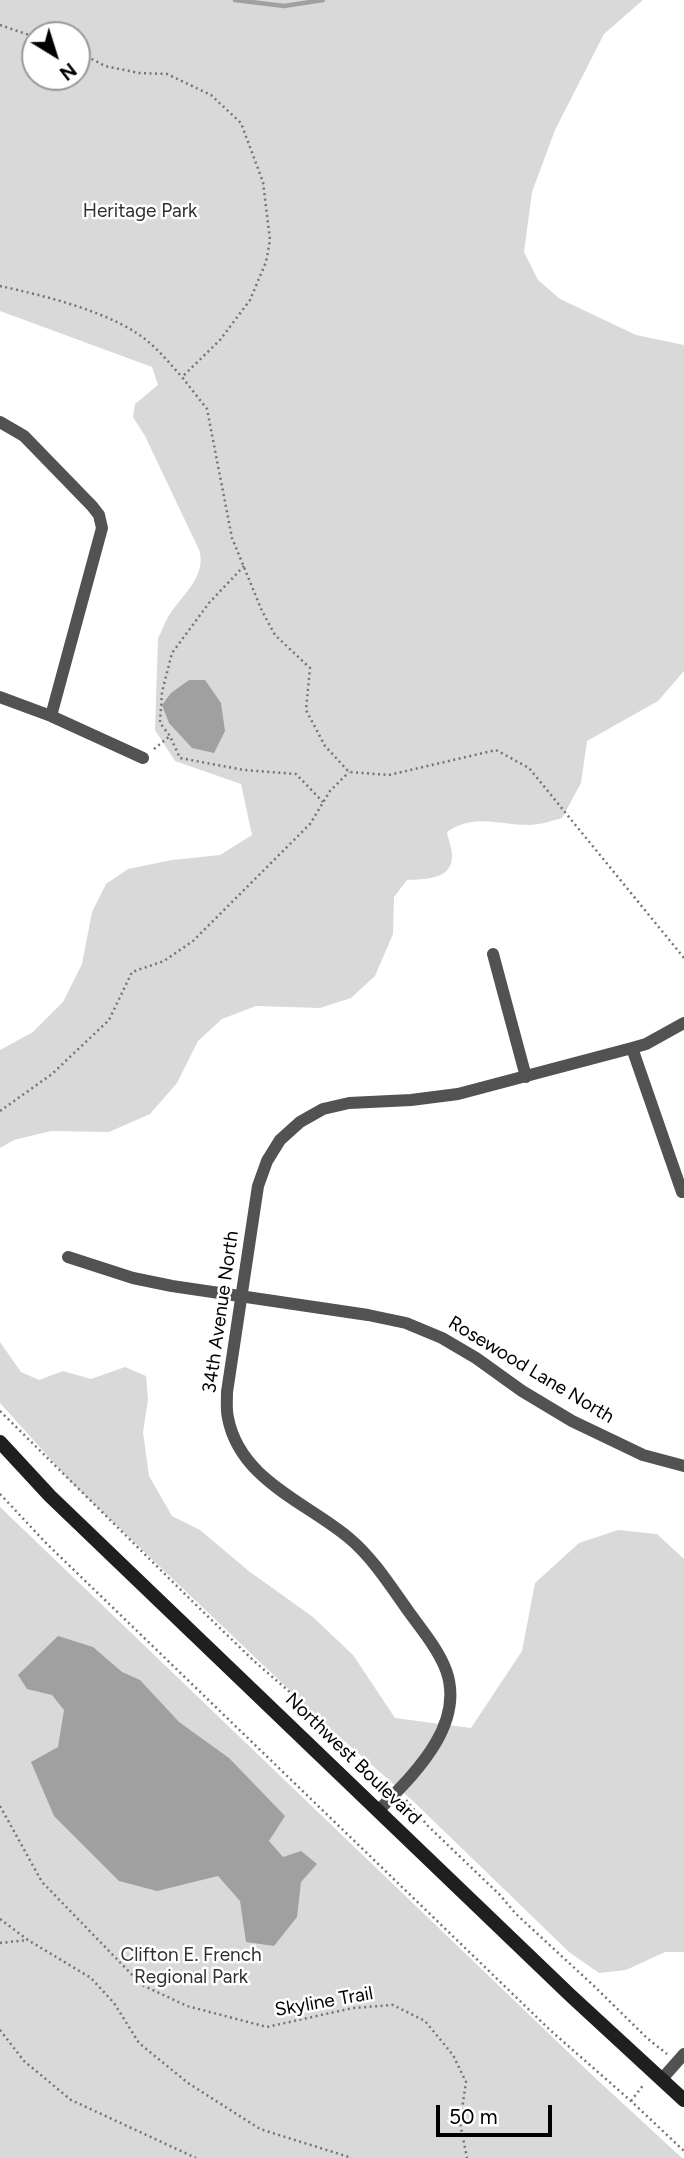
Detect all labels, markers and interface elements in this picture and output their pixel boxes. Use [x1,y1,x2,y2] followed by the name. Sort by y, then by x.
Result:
[21,21,91,91] north arrow
[55,58,81,85] text: N
[83,200,197,222] park label: Heritage Park
[198,1229,244,1395] street label: 34th Avenue North
[444,1311,618,1429] street label: Rosewood Lane North
[280,1688,426,1830] street label: Northwest Boulevard
[120,1944,262,1988] park label: Clifton E. French Regional Park
[273,1982,375,2022] street label: Skyline Trail
[439,2092,554,2136] scale bar
[449,2104,498,2129] text: 50 m

